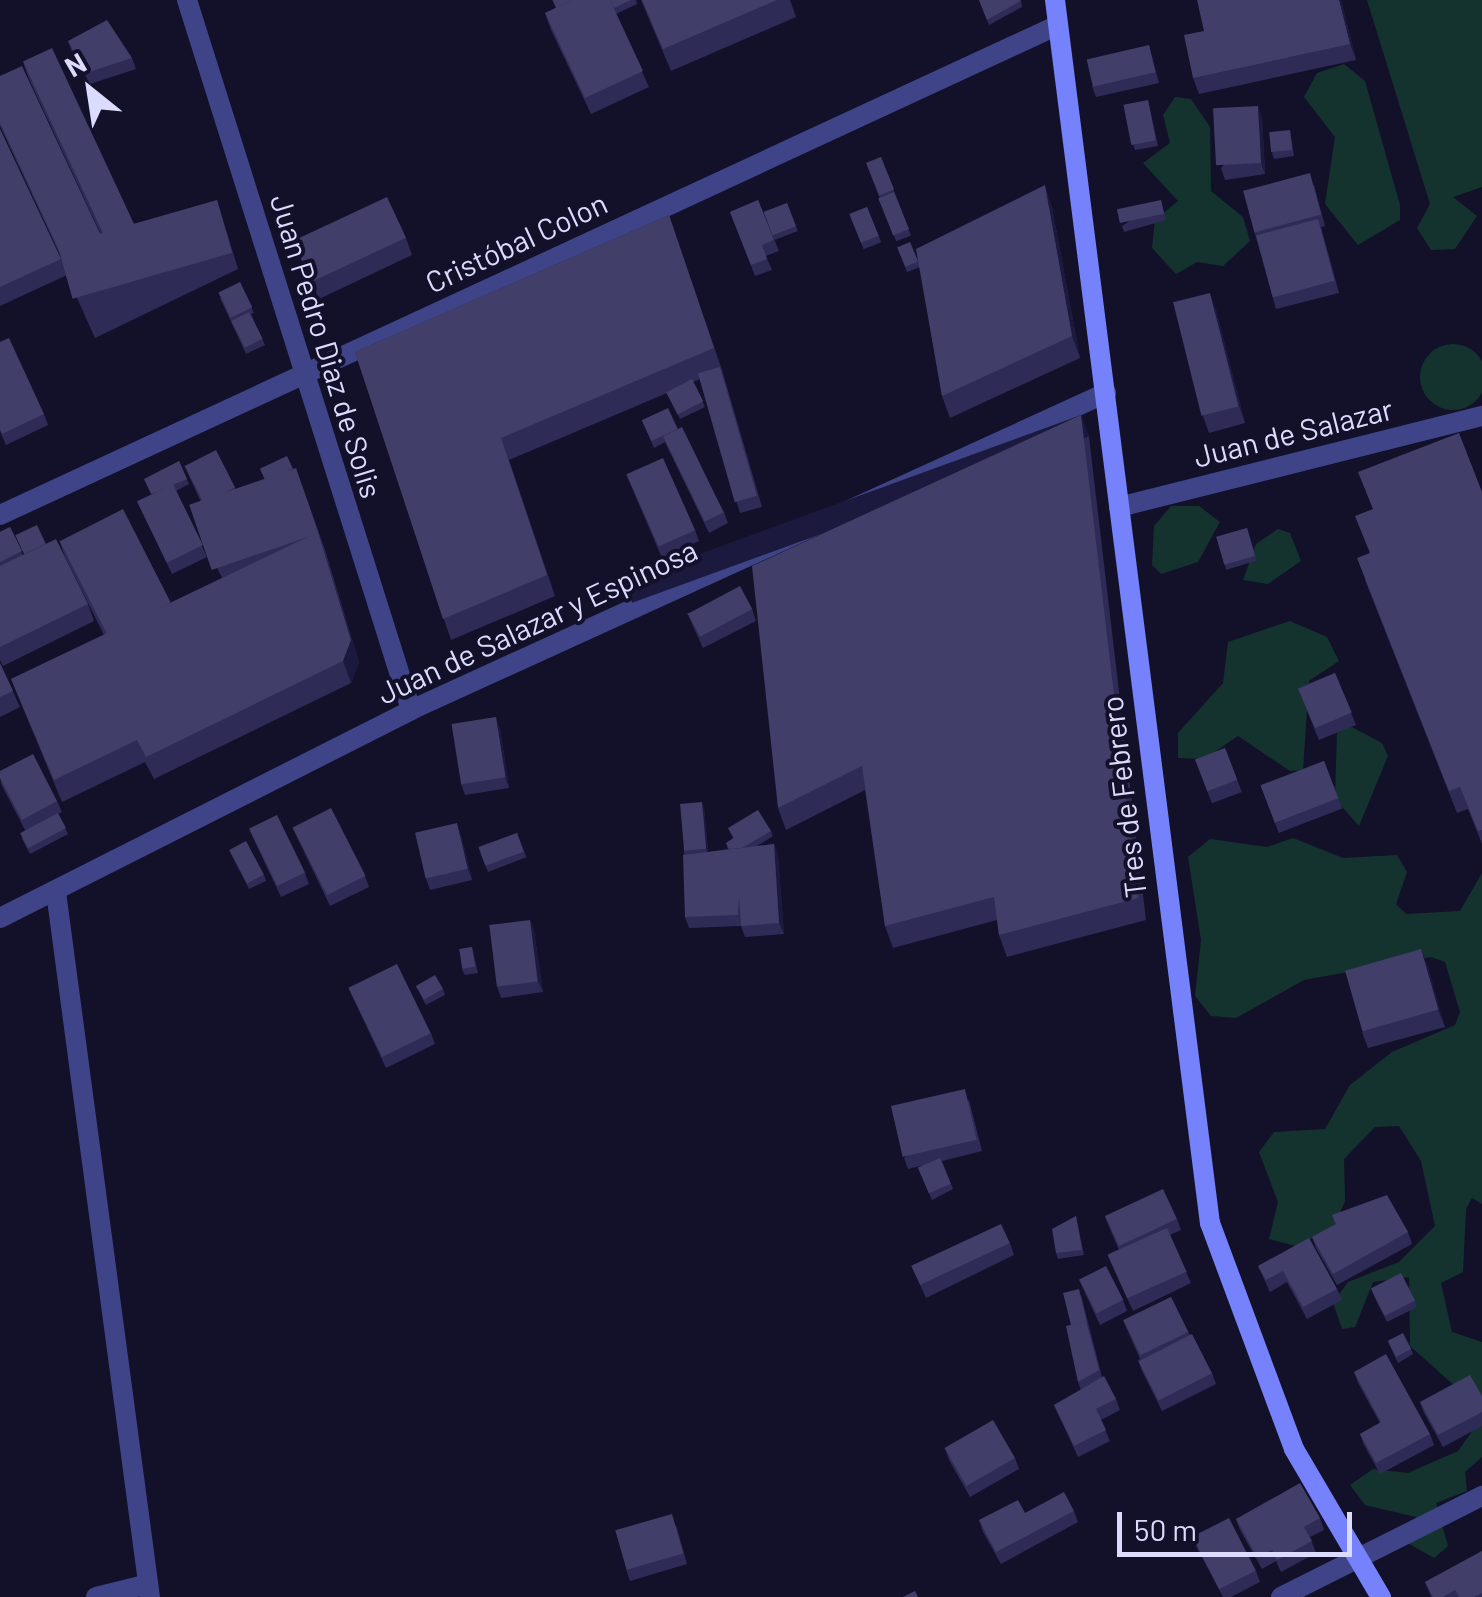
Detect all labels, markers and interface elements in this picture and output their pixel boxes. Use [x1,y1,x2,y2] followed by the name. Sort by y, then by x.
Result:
[40,40,140,140] north arrow
[58,45,92,83] text: N
[419,184,613,300] street label: Cristóbal Colon
[264,190,390,502] street label: Juan Pedro Diaz de Solis
[1190,390,1396,474] street label: Juan de Salazar
[371,531,703,711] street label: Juan de Salazar y Espinosa
[1093,694,1153,900] street label: Tres de Febrero
[1122,1492,1357,1554] scale bar
[1134,1511,1197,1547] text: 50 m

